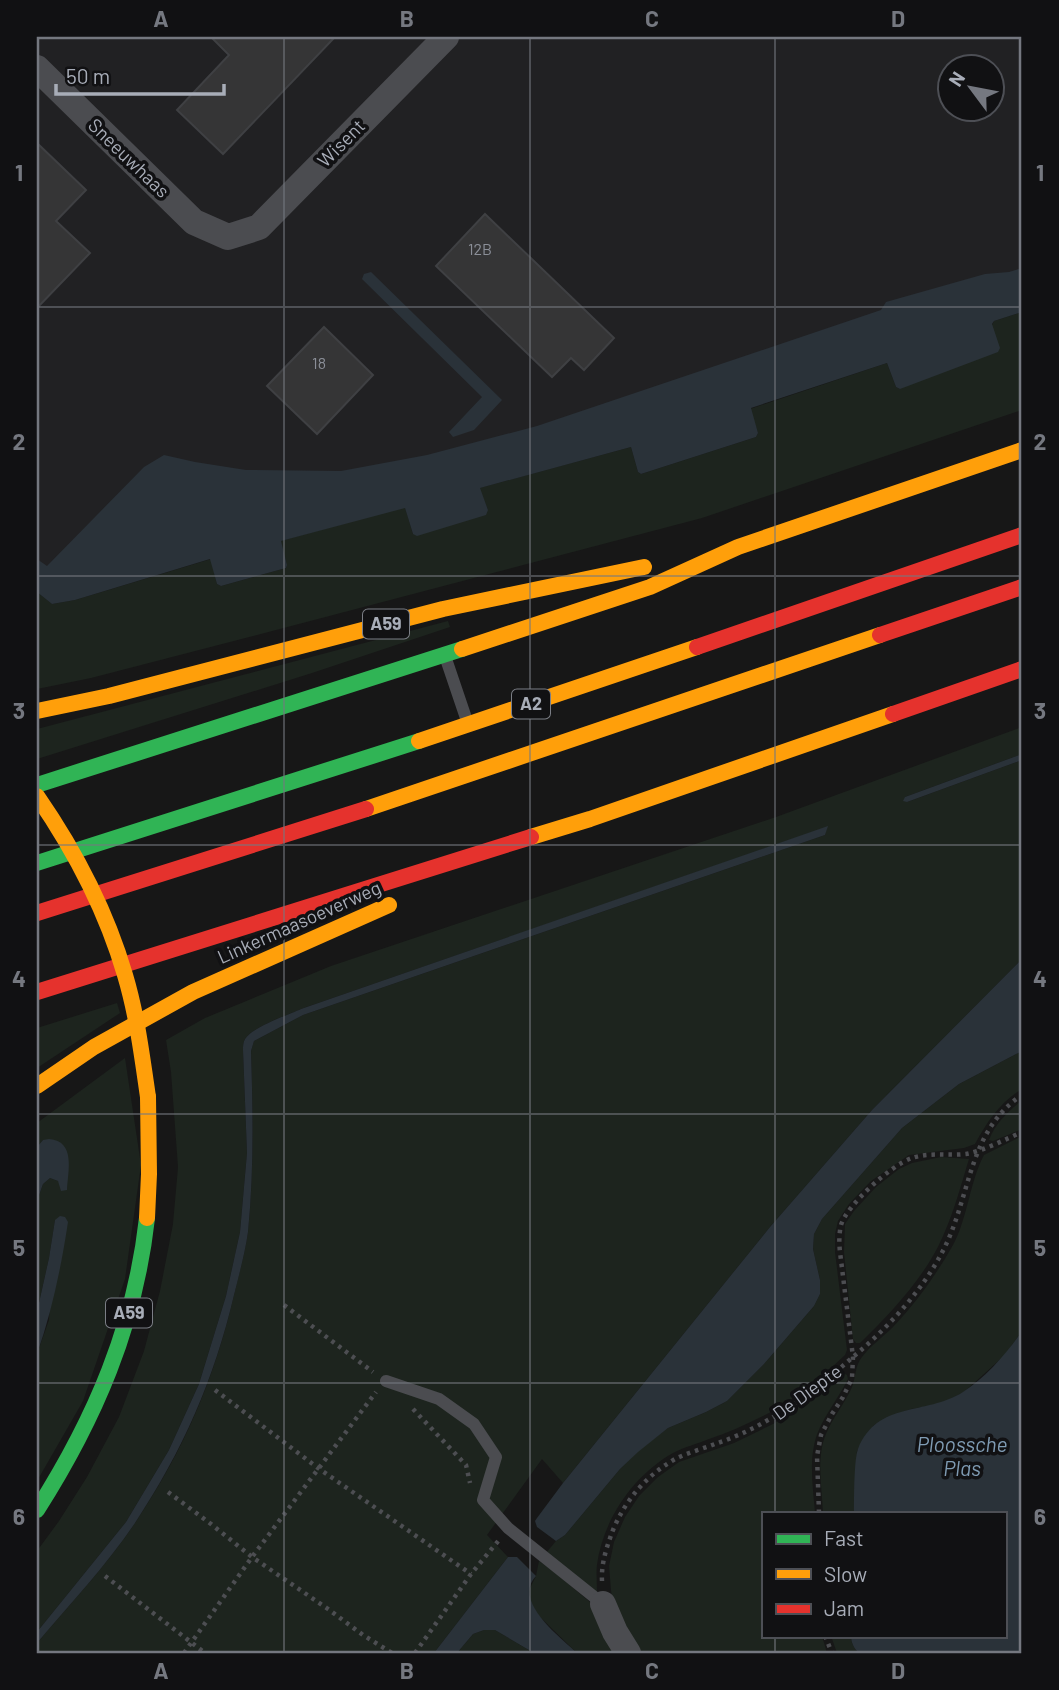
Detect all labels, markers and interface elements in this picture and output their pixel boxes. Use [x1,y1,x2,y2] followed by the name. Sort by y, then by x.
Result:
[153,4,169,32] text: A
[400,4,414,32] text: B
[645,4,659,32] text: C
[891,4,905,32] text: D
[56,52,224,96] scale bar
[936,52,1006,122] north arrow
[66,63,110,88] text: 50 m
[943,67,969,90] text: N
[84,113,175,202] street label: Sneeuwhaas
[312,114,369,171] street label: Wisent
[15,158,23,186] text: 1
[1036,158,1044,186] text: 1
[468,239,492,258] house number: 12B
[312,353,326,372] house number: 18
[13,427,25,455] text: 2
[1034,427,1046,455] text: 2
[363,610,409,638] road number: A59
[512,690,550,718] road number: A2
[13,696,25,724] text: 3
[1034,696,1046,724] text: 3
[213,875,384,968] street label: Linkermaasoeverweg
[12,964,26,992] text: 4
[1033,964,1047,992] text: 4
[13,1233,25,1261] text: 5
[1034,1233,1046,1261] text: 5
[106,1298,152,1328] road number: A59
[768,1359,846,1424] street label: De Diepte
[917,1431,1007,1480] water label: Ploossche Plas
[13,1502,25,1530] text: 6
[1034,1502,1046,1530] text: 6
[762,1512,1006,1638] legend
[824,1525,864,1550] text: Fast
[824,1561,867,1586] text: Slow
[824,1595,864,1620] text: Jam
[153,1656,169,1684] text: A
[400,1656,414,1684] text: B
[645,1656,659,1684] text: C
[891,1656,905,1684] text: D

